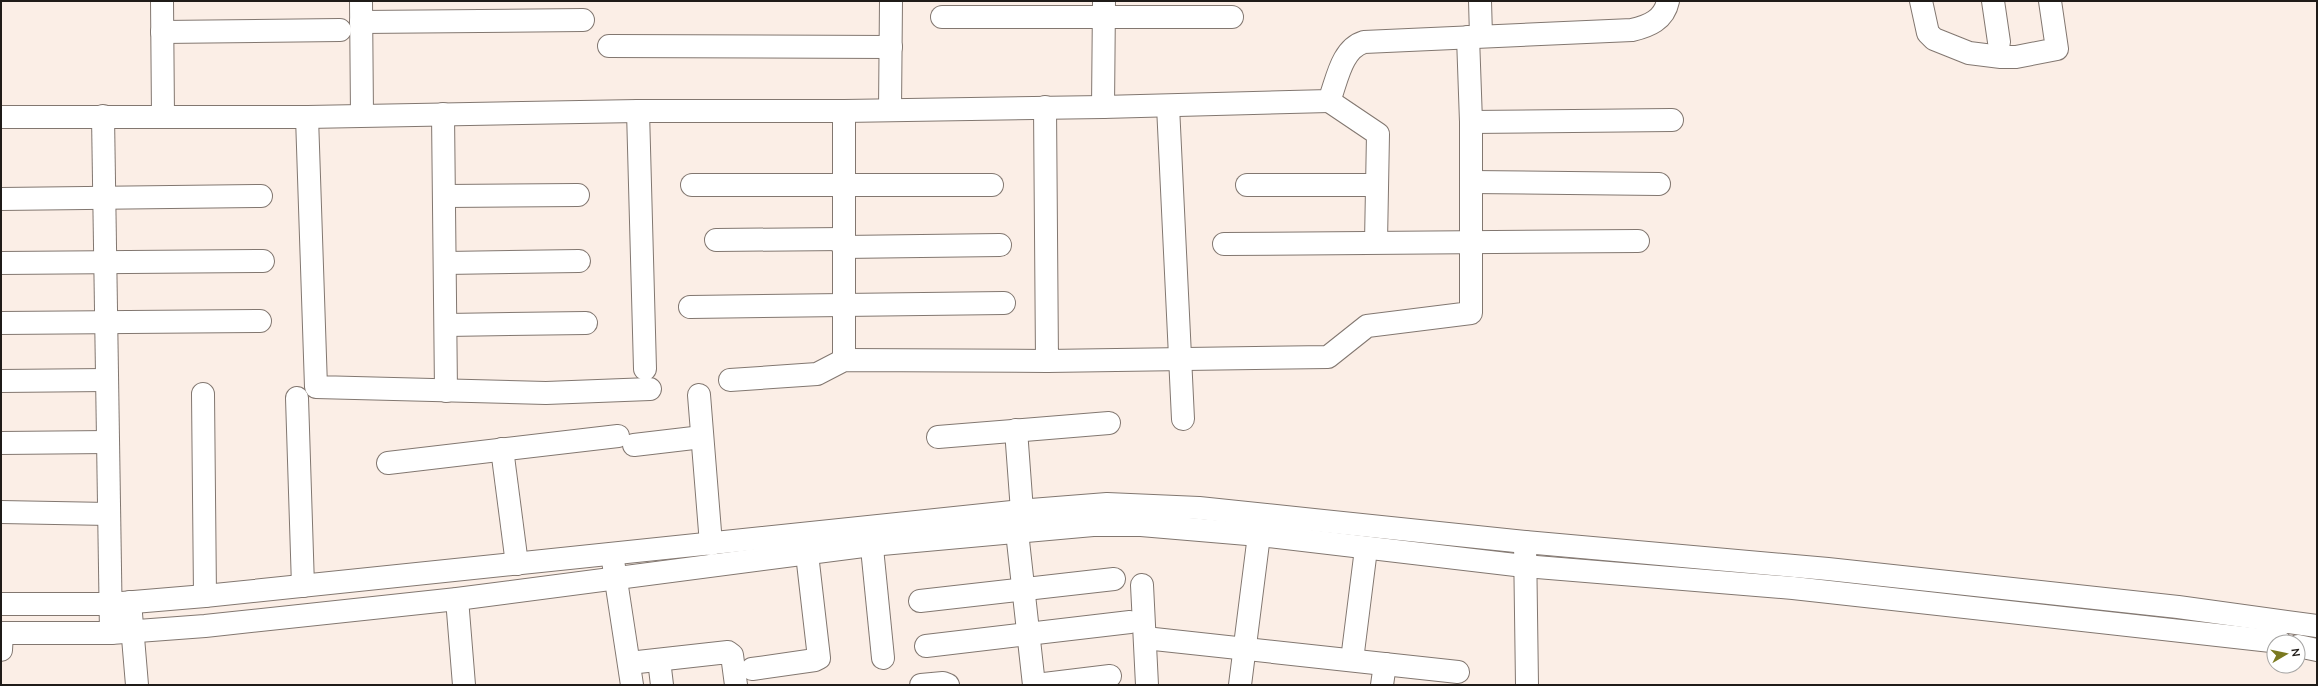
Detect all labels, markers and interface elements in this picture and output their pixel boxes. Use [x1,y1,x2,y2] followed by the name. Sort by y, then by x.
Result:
[2266,634,2306,674] north arrow
[2288,647,2303,658] text: N

